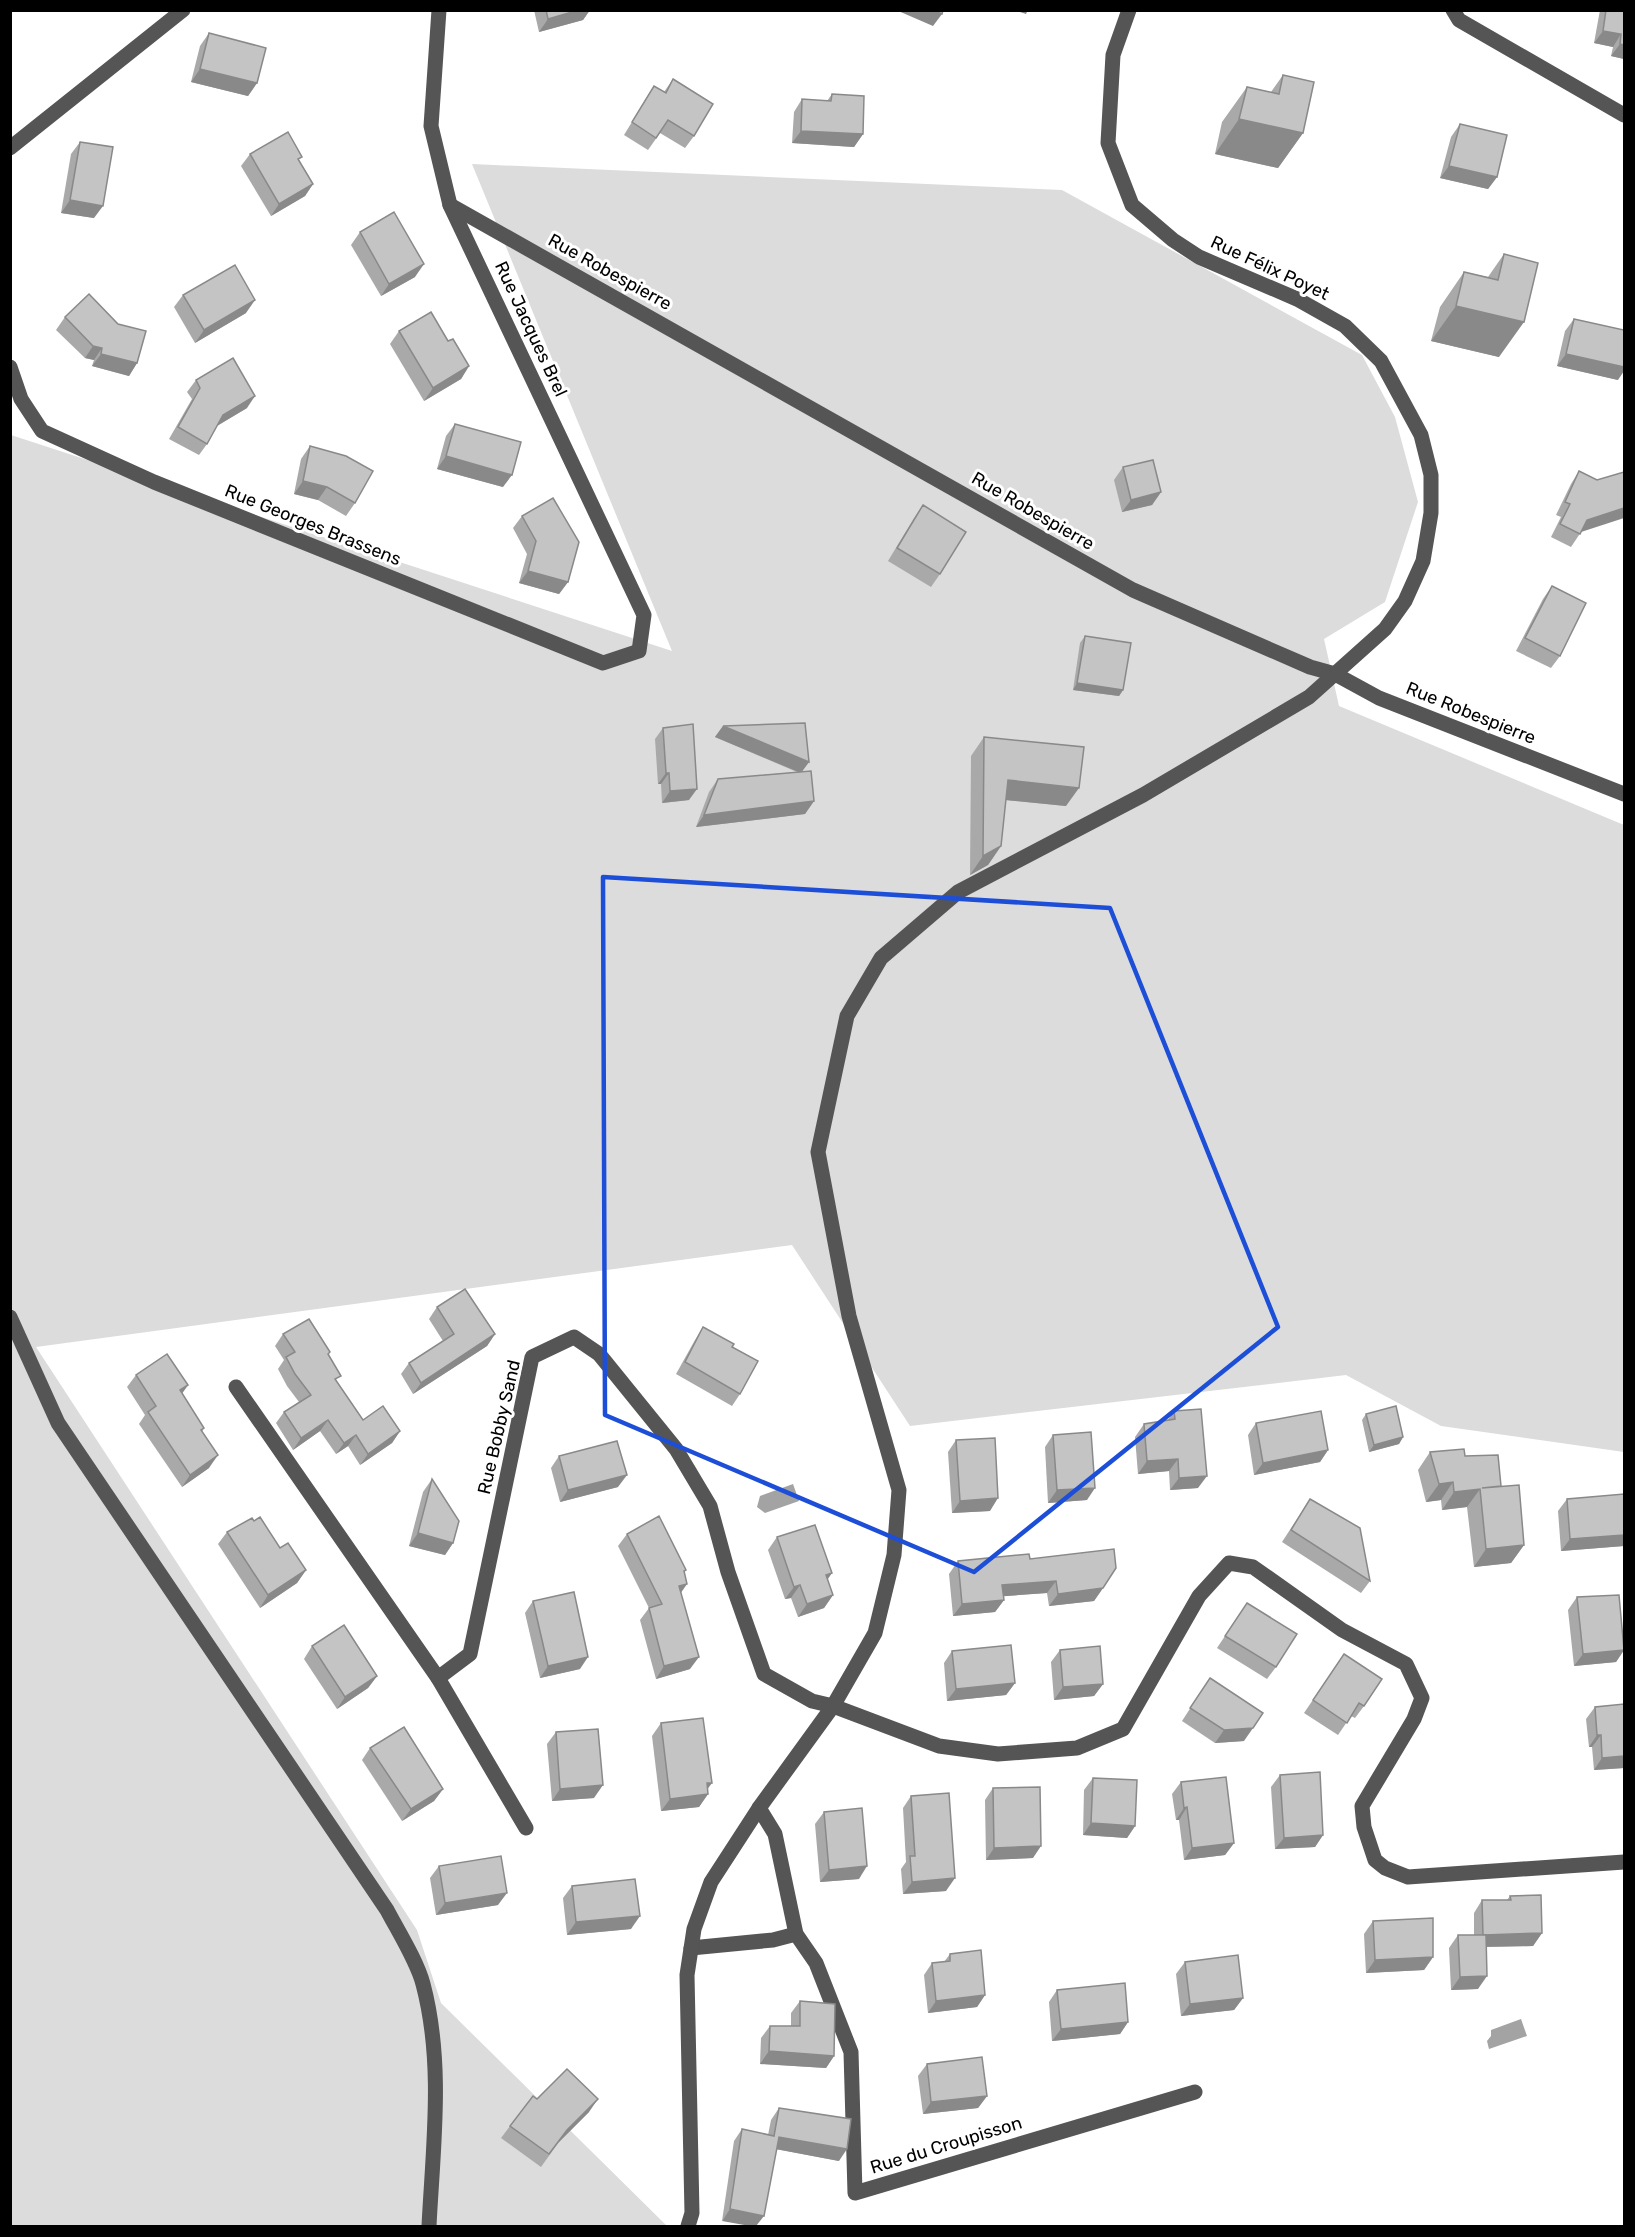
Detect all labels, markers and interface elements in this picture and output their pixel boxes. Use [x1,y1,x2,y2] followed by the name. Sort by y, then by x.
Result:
[544,229,676,315] street label: Rue Robespierre
[1207,231,1333,305] street label: Rue Félix Poyet
[490,258,572,400] street label: Rue Jacques Brel
[968,467,1098,555] street label: Rue Robespierre
[222,480,404,570] street label: Rue Georges Brassens
[1403,677,1539,749] street label: Rue Robespierre
[473,1358,525,1496] street label: Rue Bobby Sand
[867,2111,1025,2179] street label: Rue du Croupisson

